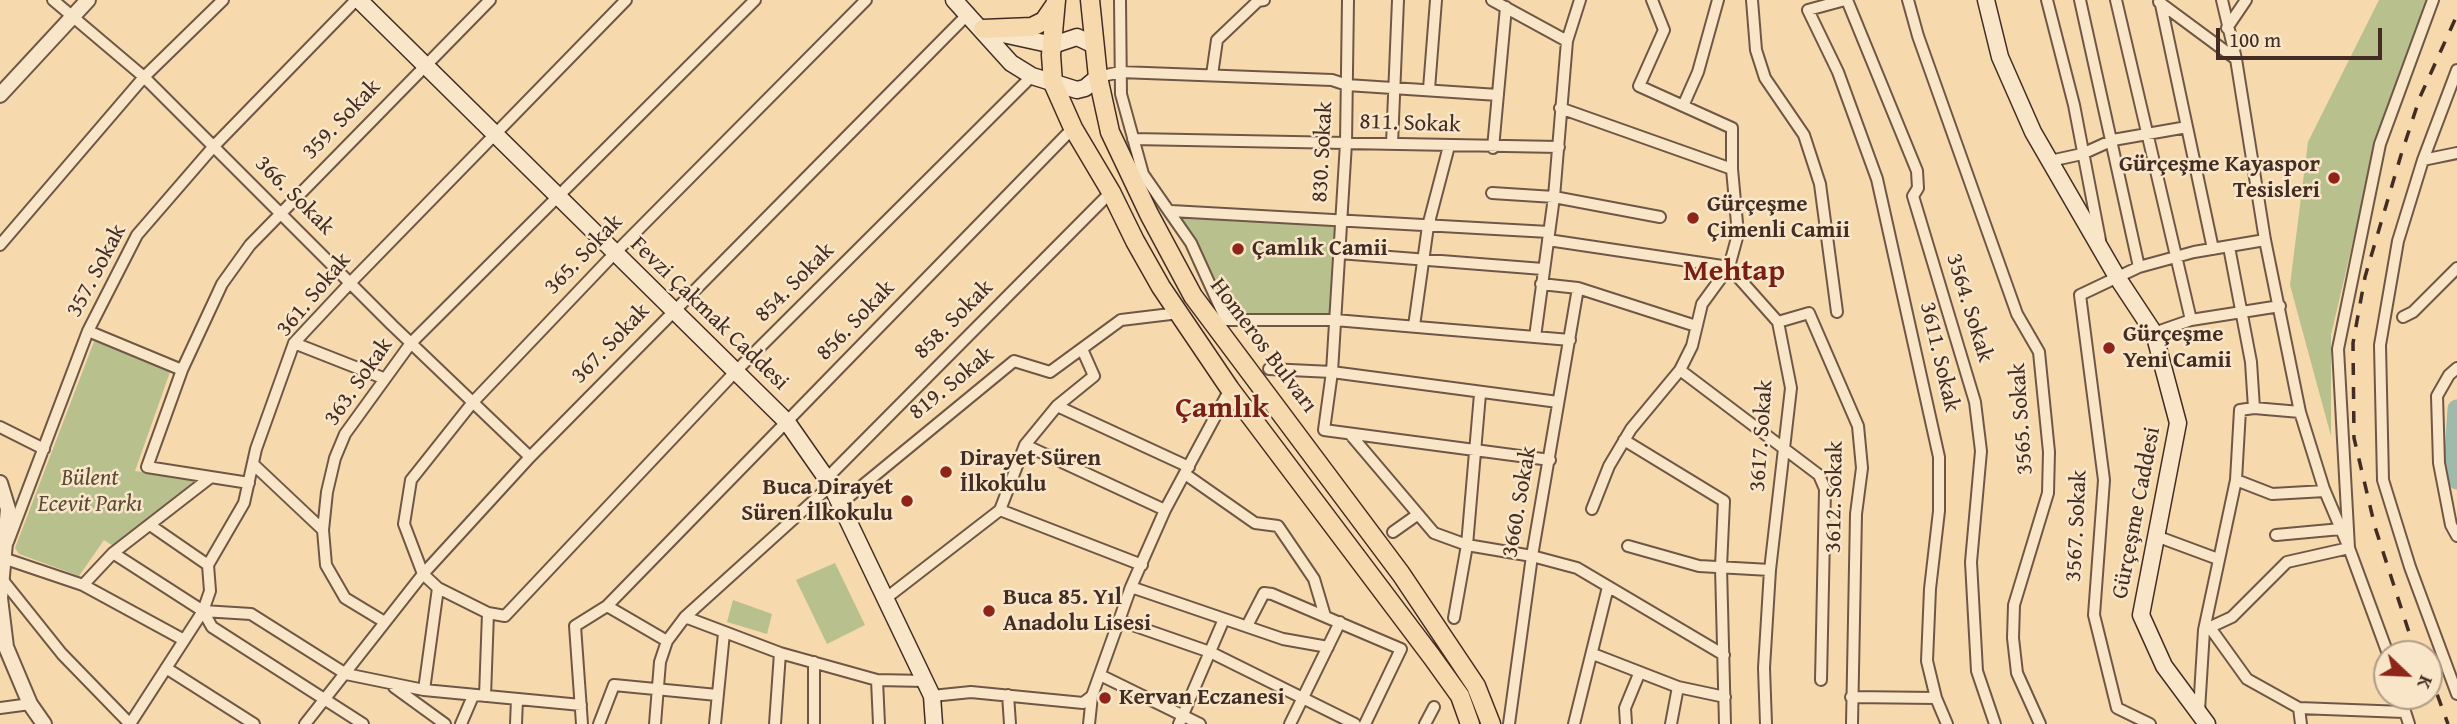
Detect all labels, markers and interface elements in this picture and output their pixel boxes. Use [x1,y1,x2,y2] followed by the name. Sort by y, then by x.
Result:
[2219,14,2385,58] scale bar
[2229,24,2281,55] text: 100 m
[297,74,387,166] street label: 359. Sokak
[1307,101,1339,203] street label: 830. Sokak
[1359,108,1461,140] street label: 811. Sokak
[249,151,339,241] street label: 366. Sokak
[2119,151,2320,205] place label: Gürçeşme Kayaspor Tesisleri
[2326,170,2342,186] marker: Gürçeşme Kayaspor Tesisleri
[1707,191,1850,245] place label: Gürçeşme Çimenli Camii
[539,209,629,301] street label: 365. Sokak
[1685,210,1701,226] marker: Gürçeşme Çimenli Camii
[61,220,133,322] street label: 357. Sokak
[624,231,794,397] street label: Fevzi Çakmak Caddesi
[1252,235,1388,263] place label: Çamlık Camii
[750,238,840,328] street label: 854. Sokak
[1230,241,1246,257] marker: Çamlık Camii
[271,247,357,343] street label: 361. Sokak
[1939,250,1999,366] street label: 3564. Sokak
[1683,254,1785,290] district label: Mehtap
[1203,273,1323,419] street label: Homeros Bulvarı
[811,275,901,367] street label: 856. Sokak
[909,275,999,365] street label: 858. Sokak
[566,298,656,390] street label: 367. Sokak
[1913,299,1965,415] street label: 3611. Sokak
[2123,321,2232,375] place label: Gürçeşme Yeni Camii
[319,333,399,431] street label: 363. Sokak
[2101,340,2117,356] marker: Gürçeşme Yeni Camii
[904,341,1000,427] street label: 819. Sokak
[2004,362,2040,476] street label: 3565. Sokak
[1744,379,1780,493] street label: 3617. Sokak
[1175,391,1269,427] district label: Çamlık
[2107,425,2167,601] street label: Gürçeşme Caddesi
[1820,441,1850,553] street label: 3612. Sokak
[1497,444,1543,560] street label: 3660. Sokak
[960,445,1101,499] place label: Dirayet Süren İlkokulu
[938,464,954,480] marker: Dirayet Süren İlkokulu
[38,465,142,519] park label: Bülent Ecevit Parkı
[2060,469,2094,583] street label: 3567. Sokak
[741,474,893,528] place label: Buca Dirayet Süren İlkokulu
[899,493,915,509] marker: Buca Dirayet Süren İlkokulu
[1003,584,1151,638] place label: Buca 85. Yıl Anadolu Lisesi
[981,603,997,619] marker: Buca 85. Yıl Anadolu Lisesi
[2373,640,2443,710] north arrow
[2410,671,2441,693] text: K
[1119,684,1285,712] place label: Kervan Eczanesi
[1097,690,1113,706] marker: Kervan Eczanesi

